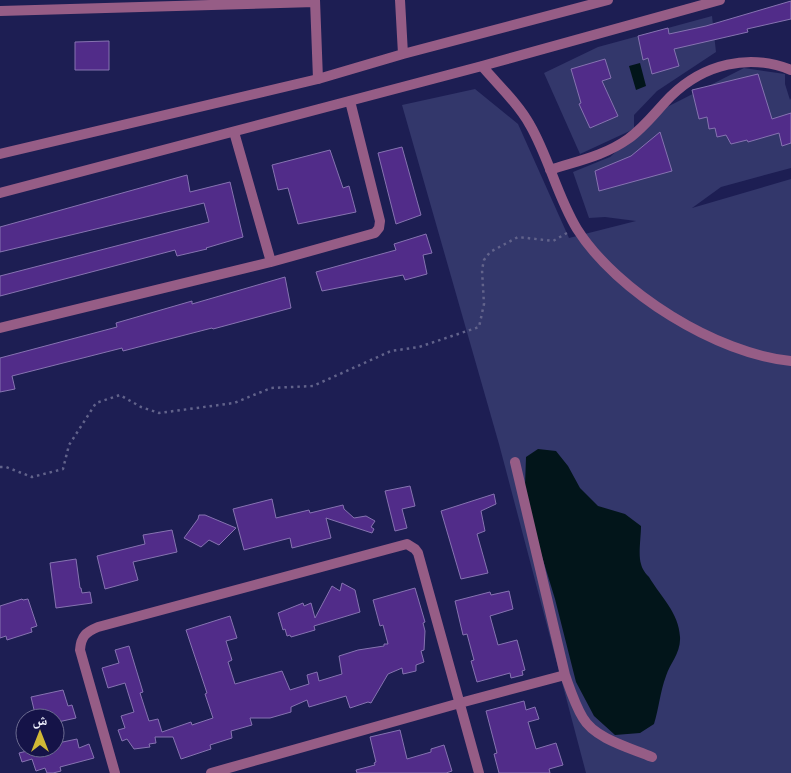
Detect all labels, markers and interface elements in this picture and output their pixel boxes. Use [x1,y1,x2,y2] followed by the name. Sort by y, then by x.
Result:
[15,708,65,758] north arrow
[33,711,48,731] text: ش

